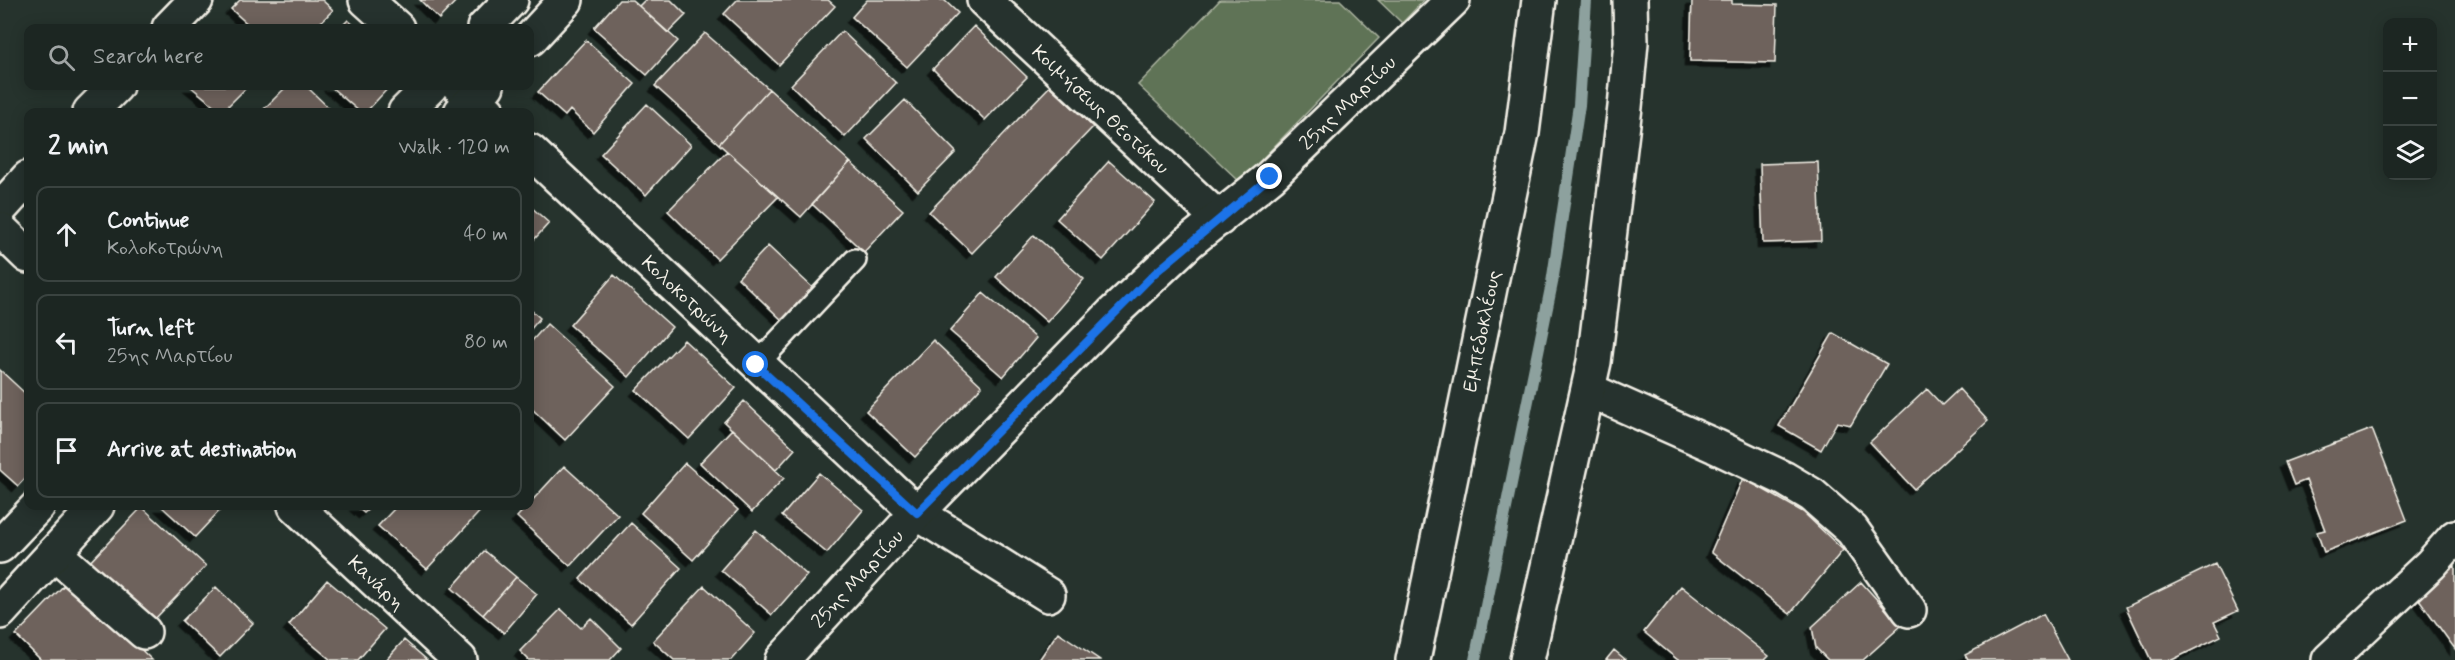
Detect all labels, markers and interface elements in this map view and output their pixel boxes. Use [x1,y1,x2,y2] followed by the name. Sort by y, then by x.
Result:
[2383,18,2437,180] map controls
[2383,18,2437,72] button: +
[24,24,534,90] search box
[1025,39,1175,181] street label: Κοιμήσεως Θεοτόκου
[45,41,78,74] icon: search
[93,43,204,71] text: Search here
[1294,50,1403,157] street label: 25ης Μαρτίου
[2383,72,2437,126] button: −
[2383,126,2437,180] button: layers
[48,130,109,164] text: 2 min
[399,134,510,161] text: Walk · 120 m
[1256,163,1282,189] route end
[107,207,189,235] text: Continue
[50,218,83,251] icon: ahead
[464,221,508,248] text: 40 m
[107,235,223,262] text: Κολοκοτρώνη
[635,250,738,349] street label: Κολοκοτρώνη
[1457,268,1508,395] street label: Εμπεδοκλέους
[107,315,195,343] text: Turn left
[50,326,83,359] icon: left
[464,329,508,356] text: 80 m
[107,343,232,370] text: 25ης Μαρτίου
[742,351,768,377] route start
[50,434,83,467] icon: arrive
[107,436,297,464] text: Arrive at destination
[806,524,911,635] street label: 25ης Μαρτίου
[341,550,410,617] street label: Κανάρη

